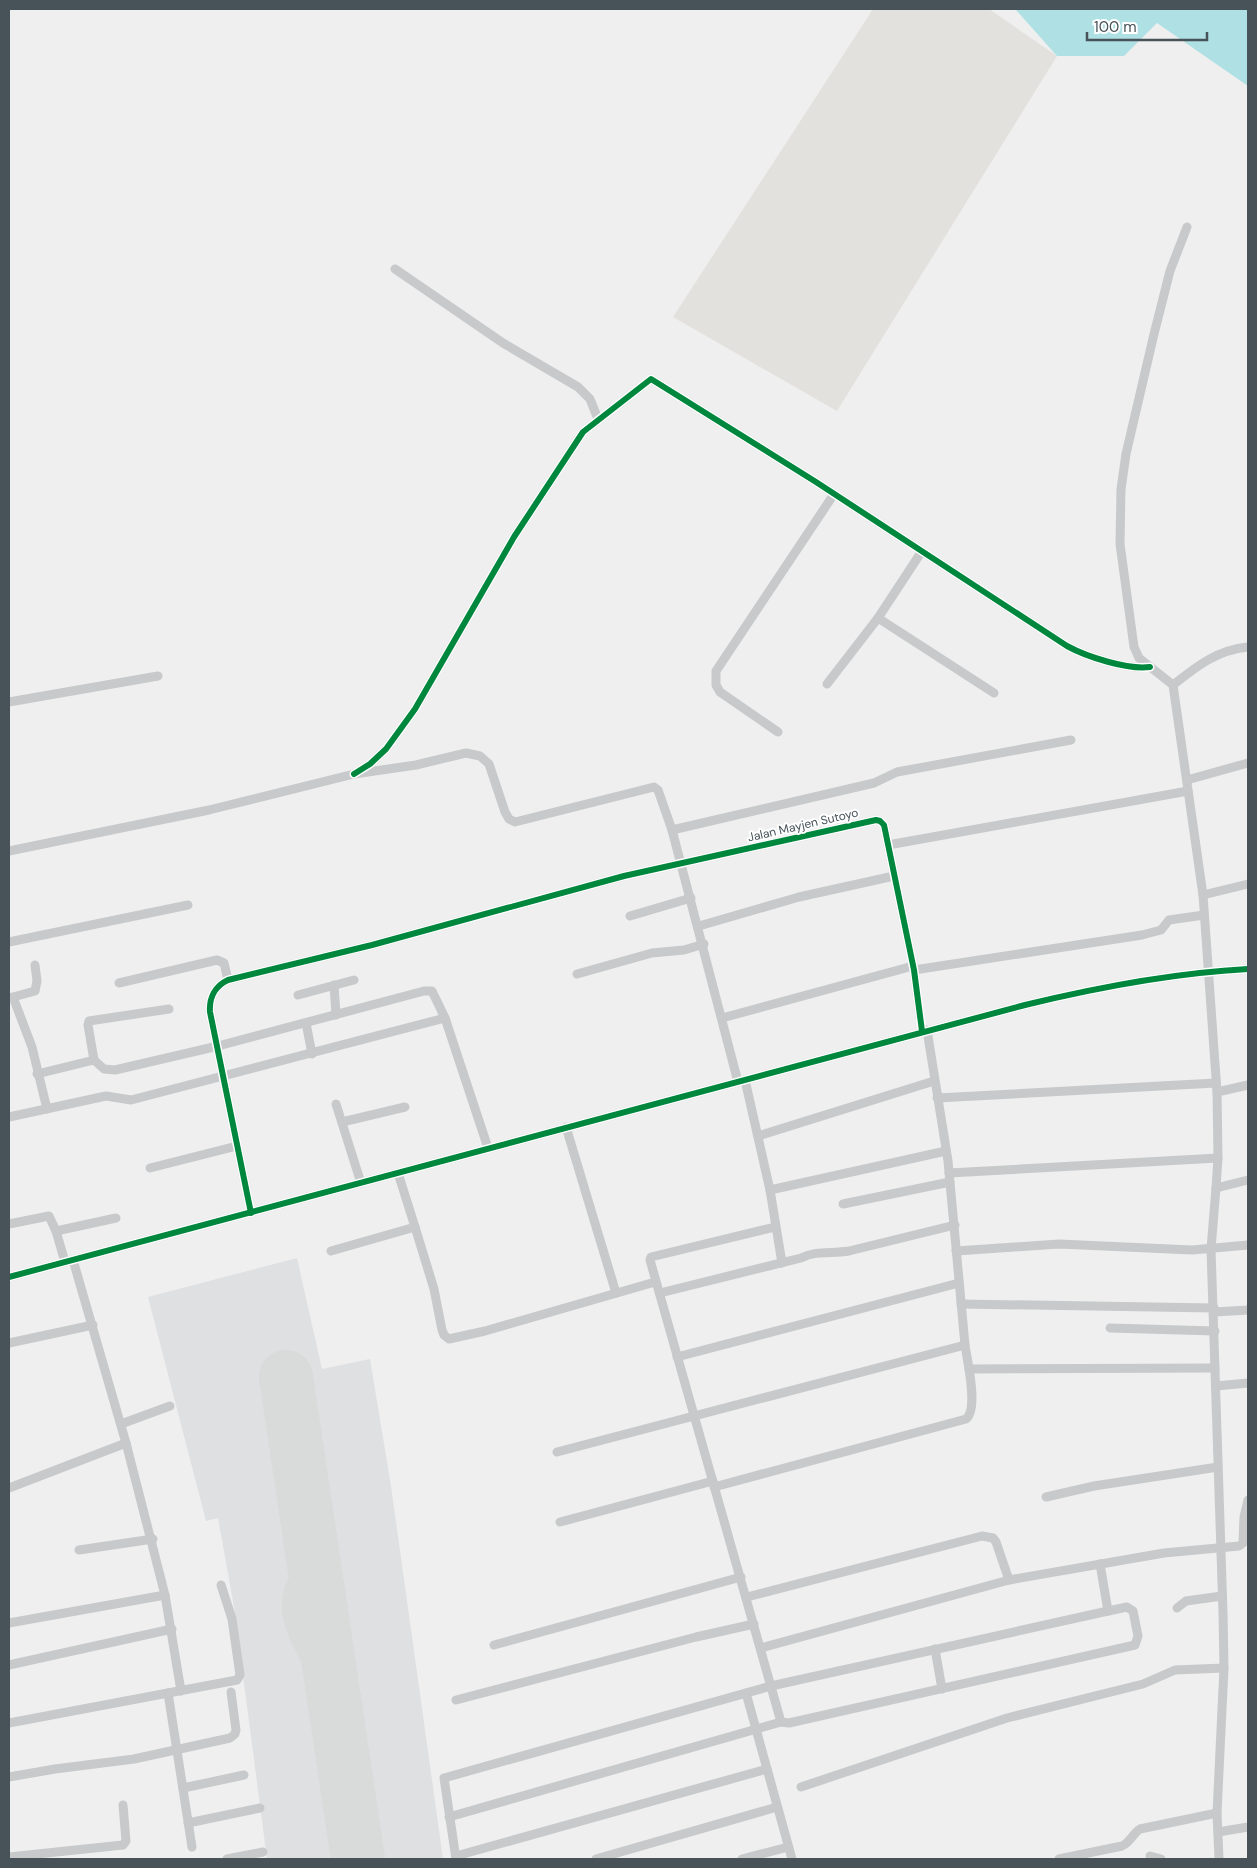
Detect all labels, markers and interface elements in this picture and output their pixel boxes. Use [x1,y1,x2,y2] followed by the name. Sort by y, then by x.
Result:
[1087,10,1207,42] scale bar
[1094,17,1137,37] text: 100 m
[746,804,860,846] street label: Jalan Mayjen Sutoyo

